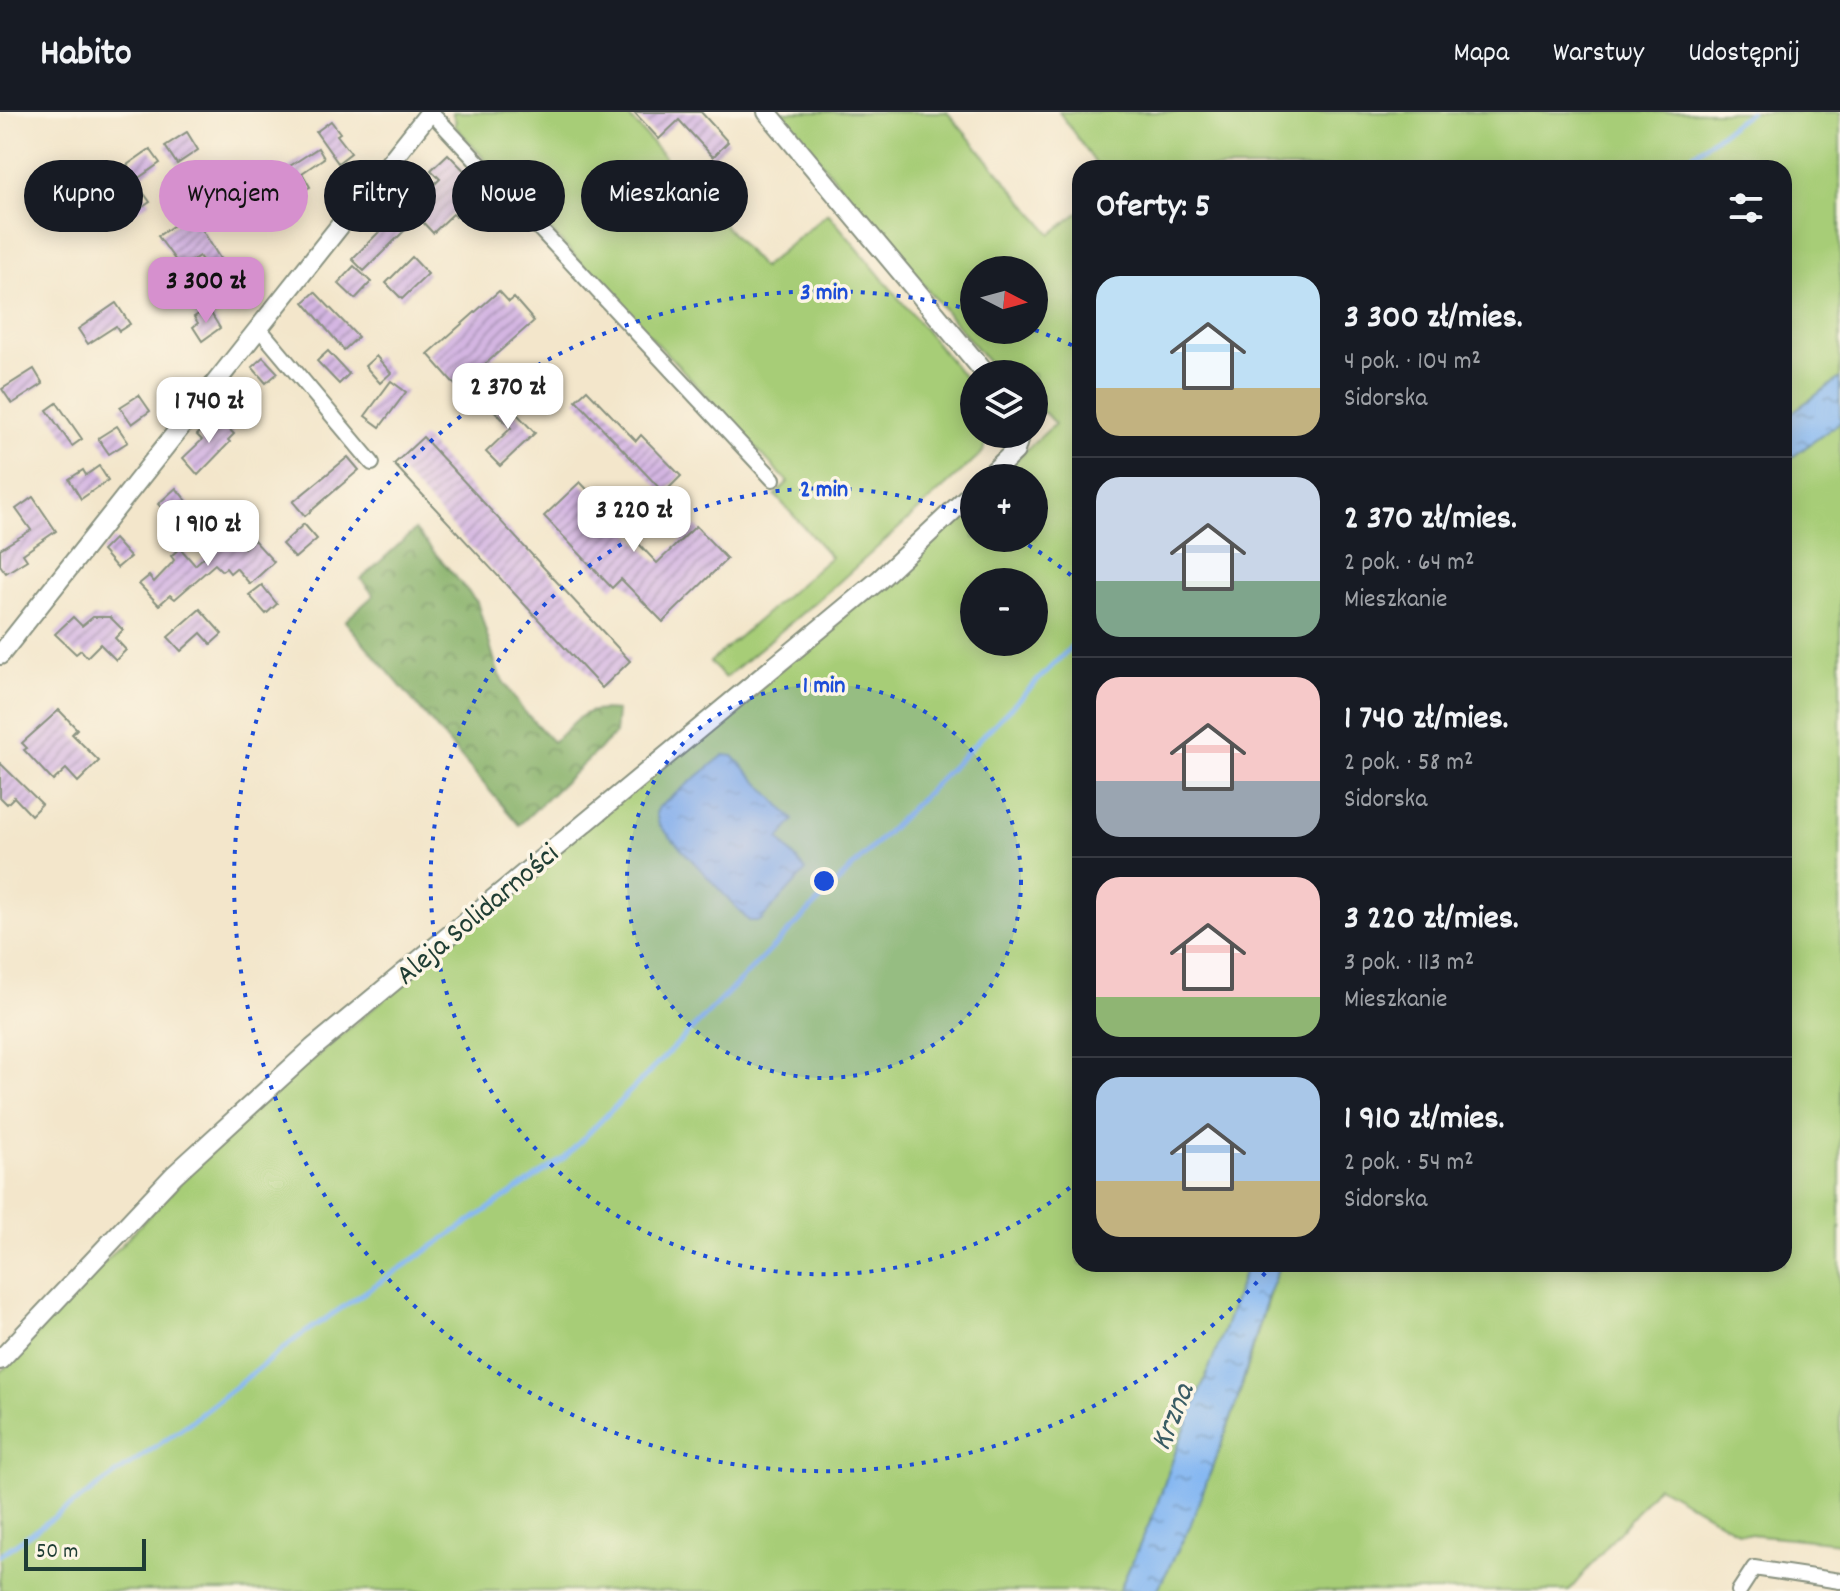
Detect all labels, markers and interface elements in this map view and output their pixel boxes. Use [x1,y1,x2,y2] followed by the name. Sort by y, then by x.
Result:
[40,28,132,83] text: Habito
[1453,35,1509,75] text: Mapa
[1553,35,1644,75] text: Warstwy
[1688,35,1800,75] text: Udostępnij
[24,160,143,232] chip: Kupno
[159,160,308,232] chip: Wynajem
[324,160,436,232] chip: Filtry
[452,160,565,232] chip: Nowe
[581,160,748,232] chip: Mieszkanie
[1096,184,1211,233] text: Oferty: 5
[1724,186,1768,230] icon: filters
[960,256,1048,344] north arrow
[960,256,1048,656] map controls
[123,257,289,325] pin: 3 300 zł
[166,264,246,301] text: 3 300 zł
[800,277,848,311] text: 3 min
[1344,295,1523,344] text: 3 300 zł/mies.
[1160,308,1256,404] icon: home
[1344,344,1481,381] text: 4 pok. · 104 m²
[960,360,1048,448] button: layers
[425,363,591,431] pin: 2 370 zł
[470,370,546,407] text: 2 370 zł
[126,377,292,445] pin: 1 740 zł
[1344,381,1427,418] text: Sidorska
[175,384,243,421] text: 1 740 zł
[960,464,1048,552] button: +
[800,474,848,508] text: 2 min
[551,486,717,554] pin: 3 220 zł
[596,493,672,530] text: 3 220 zł
[1344,496,1517,545] text: 2 370 zł/mies.
[125,500,291,568] pin: 1 910 zł
[175,507,241,544] text: 1 910 zł
[1160,509,1256,605] icon: home
[1344,545,1475,582] text: 2 pok. · 64 m²
[960,568,1048,656] button: −
[1344,582,1447,619] text: Mieszkanie
[803,670,845,704] text: 1 min
[1344,696,1508,745] text: 1 740 zł/mies.
[1160,709,1256,805] icon: home
[1344,745,1473,782] text: 2 pok. · 58 m²
[1344,782,1427,819] text: Sidorska
[388,835,570,998] street label: Aleja Solidarności
[810,867,838,895] centre of rings
[1344,896,1519,945] text: 3 220 zł/mies.
[1160,909,1256,1005] icon: home
[1344,945,1474,982] text: 3 pok. · 113 m²
[1344,982,1447,1019] text: Mieszkanie
[1344,1096,1504,1145] text: 1 910 zł/mies.
[1160,1109,1256,1205] icon: home
[1344,1145,1474,1182] text: 2 pok. · 54 m²
[1344,1182,1427,1219] text: Sidorska
[1140,1376,1210,1458] water label: Krzna
[24,1535,146,1571] scale bar
[36,1537,78,1568] text: 50 m

